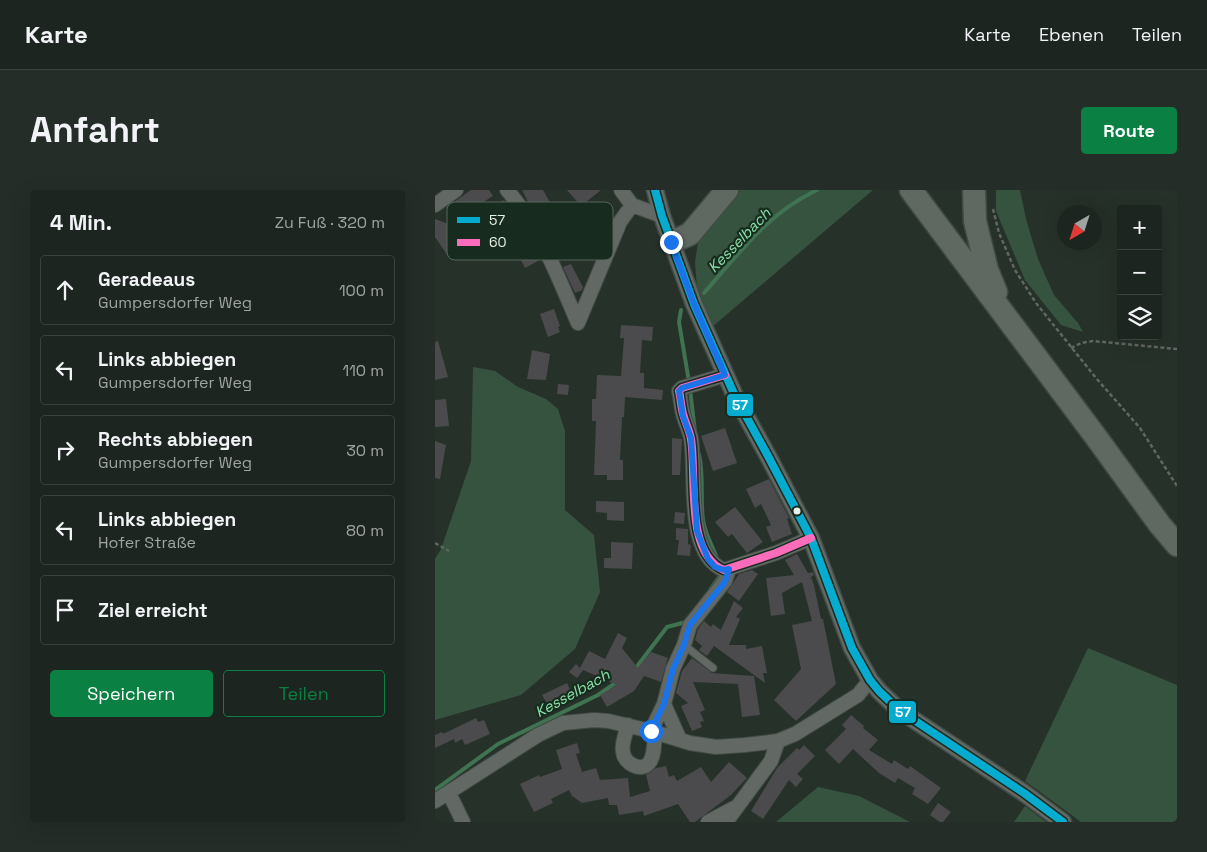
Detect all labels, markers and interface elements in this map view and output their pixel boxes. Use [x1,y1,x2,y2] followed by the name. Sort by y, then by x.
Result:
[25,19,88,50] text: Karte
[964,23,1011,46] text: Karte
[1039,23,1104,46] text: Ebenen
[1132,23,1182,46] text: Teilen
[1081,107,1177,154] button: Route
[30,108,160,152] text: Anfahrt
[447,202,613,260] legend
[704,203,775,276] water label: Kesselbach
[1057,205,1102,250] north arrow
[1117,205,1162,340] map controls
[1117,205,1162,250] button: +
[50,209,112,236] text: 4 Min.
[489,211,505,229] text: 57
[275,212,385,233] text: Zu Fuß · 320 m
[660,231,683,254] route end
[489,233,507,251] text: 60
[1117,250,1162,295] button: −
[98,267,195,292] text: Geradeaus
[51,276,79,304] icon: ahead
[339,280,384,301] text: 100 m
[98,292,252,313] text: Gumpersdorfer Weg
[1117,295,1162,340] button: layers
[98,347,236,372] text: Links abbiegen
[51,356,79,384] icon: left
[342,360,384,381] text: 110 m
[98,372,252,393] text: Gumpersdorfer Weg
[726,393,754,417] line badge: 57
[732,396,748,414] text: 57
[98,427,253,452] text: Rechts abbiegen
[51,436,79,464] icon: right
[346,440,384,461] text: 30 m
[98,452,252,473] text: Gumpersdorfer Weg
[792,506,802,516] unlabelled marker
[98,507,236,532] text: Links abbiegen
[51,516,79,544] icon: left
[346,520,384,541] text: 80 m
[98,532,196,553] text: Hofer Straße
[51,596,79,624] icon: arrive
[98,598,208,623] text: Ziel erreicht
[531,664,613,721] water label: Kesselbach
[50,670,213,717] button: Speichern
[223,670,385,717] button: Teilen
[888,700,917,724] line badge: 57
[895,703,911,721] text: 57
[640,720,663,743] route start

